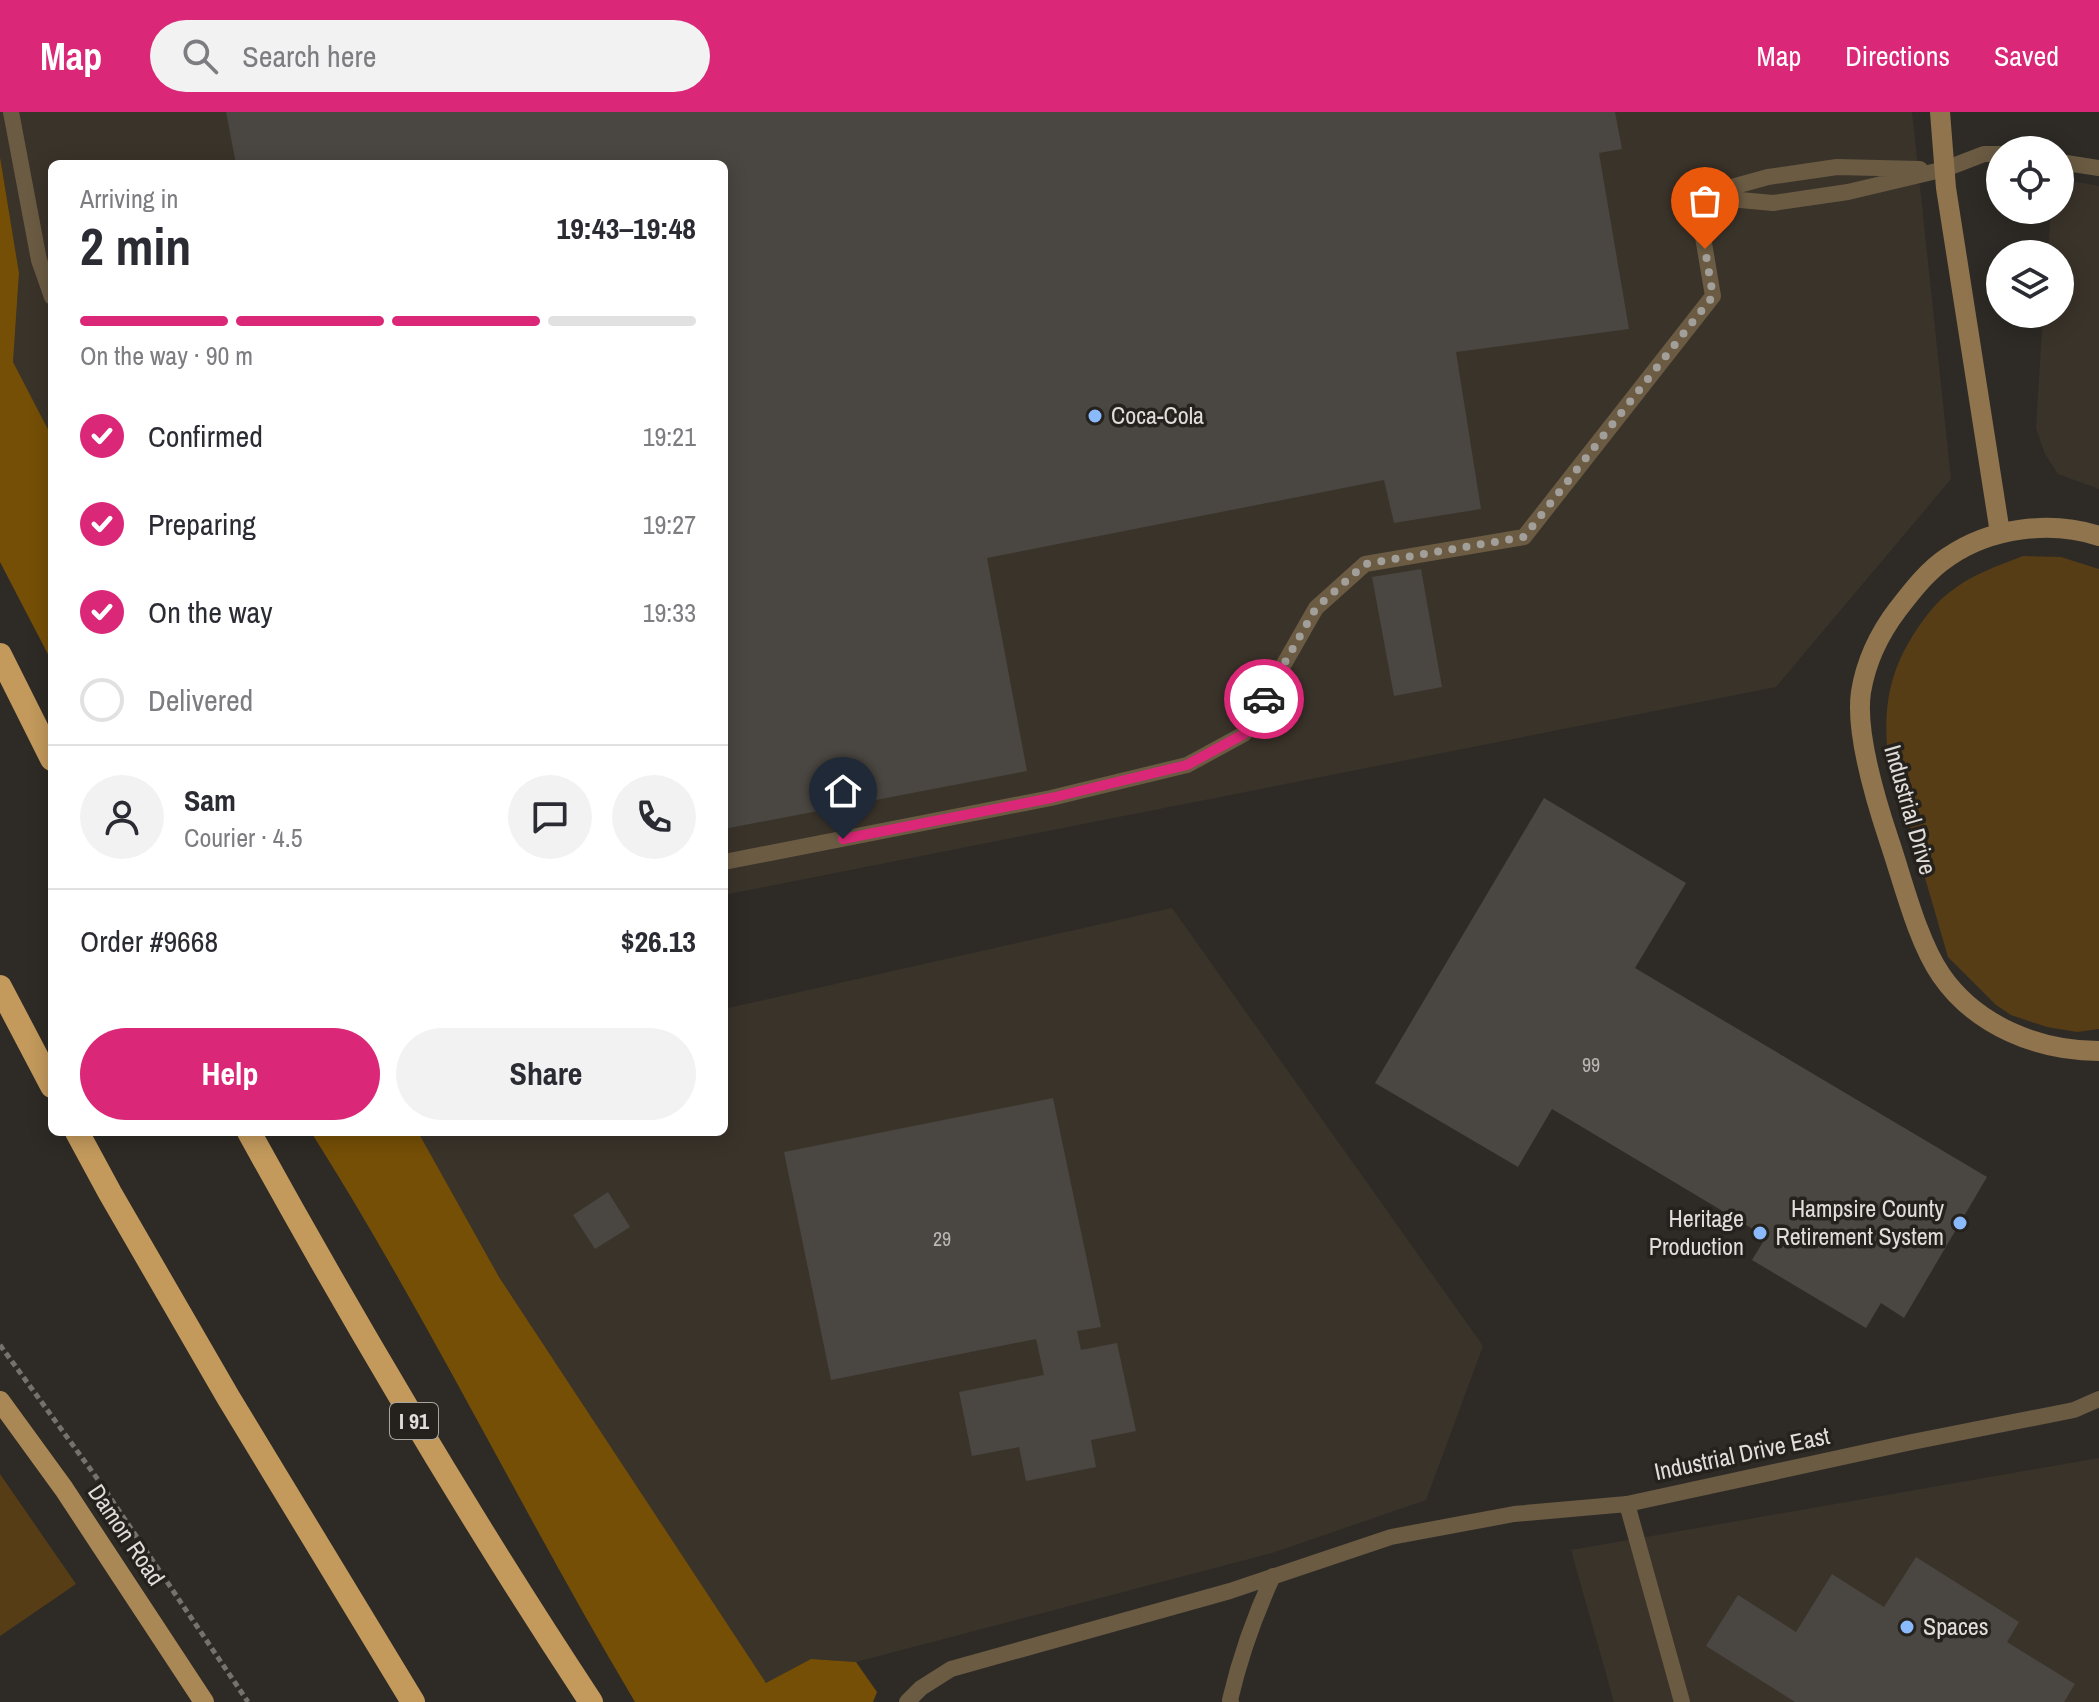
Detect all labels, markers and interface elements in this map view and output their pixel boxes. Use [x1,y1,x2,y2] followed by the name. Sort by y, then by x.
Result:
[150,20,710,92] search box
[40,31,102,82] text: Map
[178,34,222,78] icon: search
[242,36,376,76] text: Search here
[1757,37,1801,75] text: Map
[1845,37,1950,75] text: Directions
[1994,37,2059,75] text: Saved
[1986,136,2074,328] map controls
[1986,136,2074,224] button: locate
[1671,167,1739,249] pin
[1683,179,1727,223] icon: bag
[80,181,178,216] text: Arriving in
[557,208,696,248] text: 19:43–19:48
[80,211,191,281] text: 2 min
[1986,240,2074,328] button: layers
[80,338,253,373] text: On the way · 90 m
[1111,399,1204,431] place label: Coca-Cola
[1086,407,1104,425] marker: Coca-Cola
[80,414,124,458] icon: check
[148,416,263,456] text: Confirmed
[643,419,696,454] text: 19:21
[80,502,124,546] icon: check
[148,504,256,544] text: Preparing
[643,507,696,542] text: 19:27
[80,590,124,634] icon: check
[148,592,272,632] text: On the way
[643,595,696,630] text: 19:33
[1224,659,1304,739] courier
[1242,677,1286,721] icon: car
[148,680,253,720] text: Delivered
[1877,741,1945,878] street label: Industrial Drive
[809,757,877,839] pin
[821,769,865,813] icon: home
[80,775,164,859] button: person
[508,775,592,859] button: chat
[612,775,696,859] button: phone
[184,780,236,820] text: Sam
[184,820,303,855] text: Courier · 4.5
[80,921,218,961] text: Order #9668
[621,921,696,961] text: $26.13
[80,1028,380,1120] button: Help
[396,1028,696,1120] button: Share
[1582,1051,1600,1078] house number: 99
[1776,1192,1944,1252] place label: Hampsire County Retirement System
[1649,1202,1744,1262] place label: Heritage Production
[1951,1214,1969,1232] marker: Hampsire County Retirement System
[1751,1224,1769,1242] marker: Heritage Production
[933,1225,951,1252] house number: 29
[390,1403,438,1439] road number: I 91
[1651,1419,1833,1487] street label: Industrial Drive East
[81,1477,173,1591] street label: Damon Road
[1923,1610,1989,1642] place label: Spaces
[1898,1618,1916,1636] marker: Spaces

